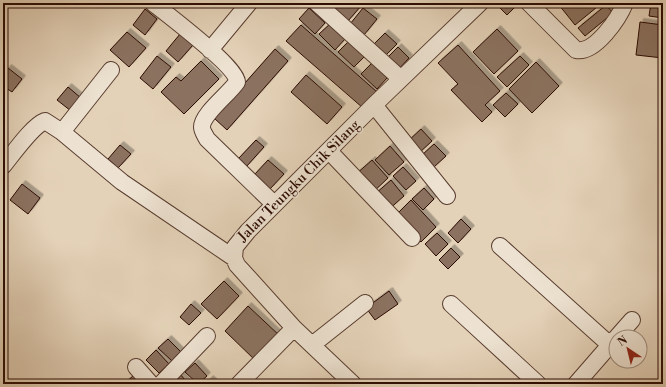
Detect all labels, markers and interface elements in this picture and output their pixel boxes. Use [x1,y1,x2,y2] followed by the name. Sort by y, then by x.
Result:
[233,116,364,247] street label: Jalan Teungku Chik Silang
[608,329,648,369] north arrow
[615,333,631,350] text: N

